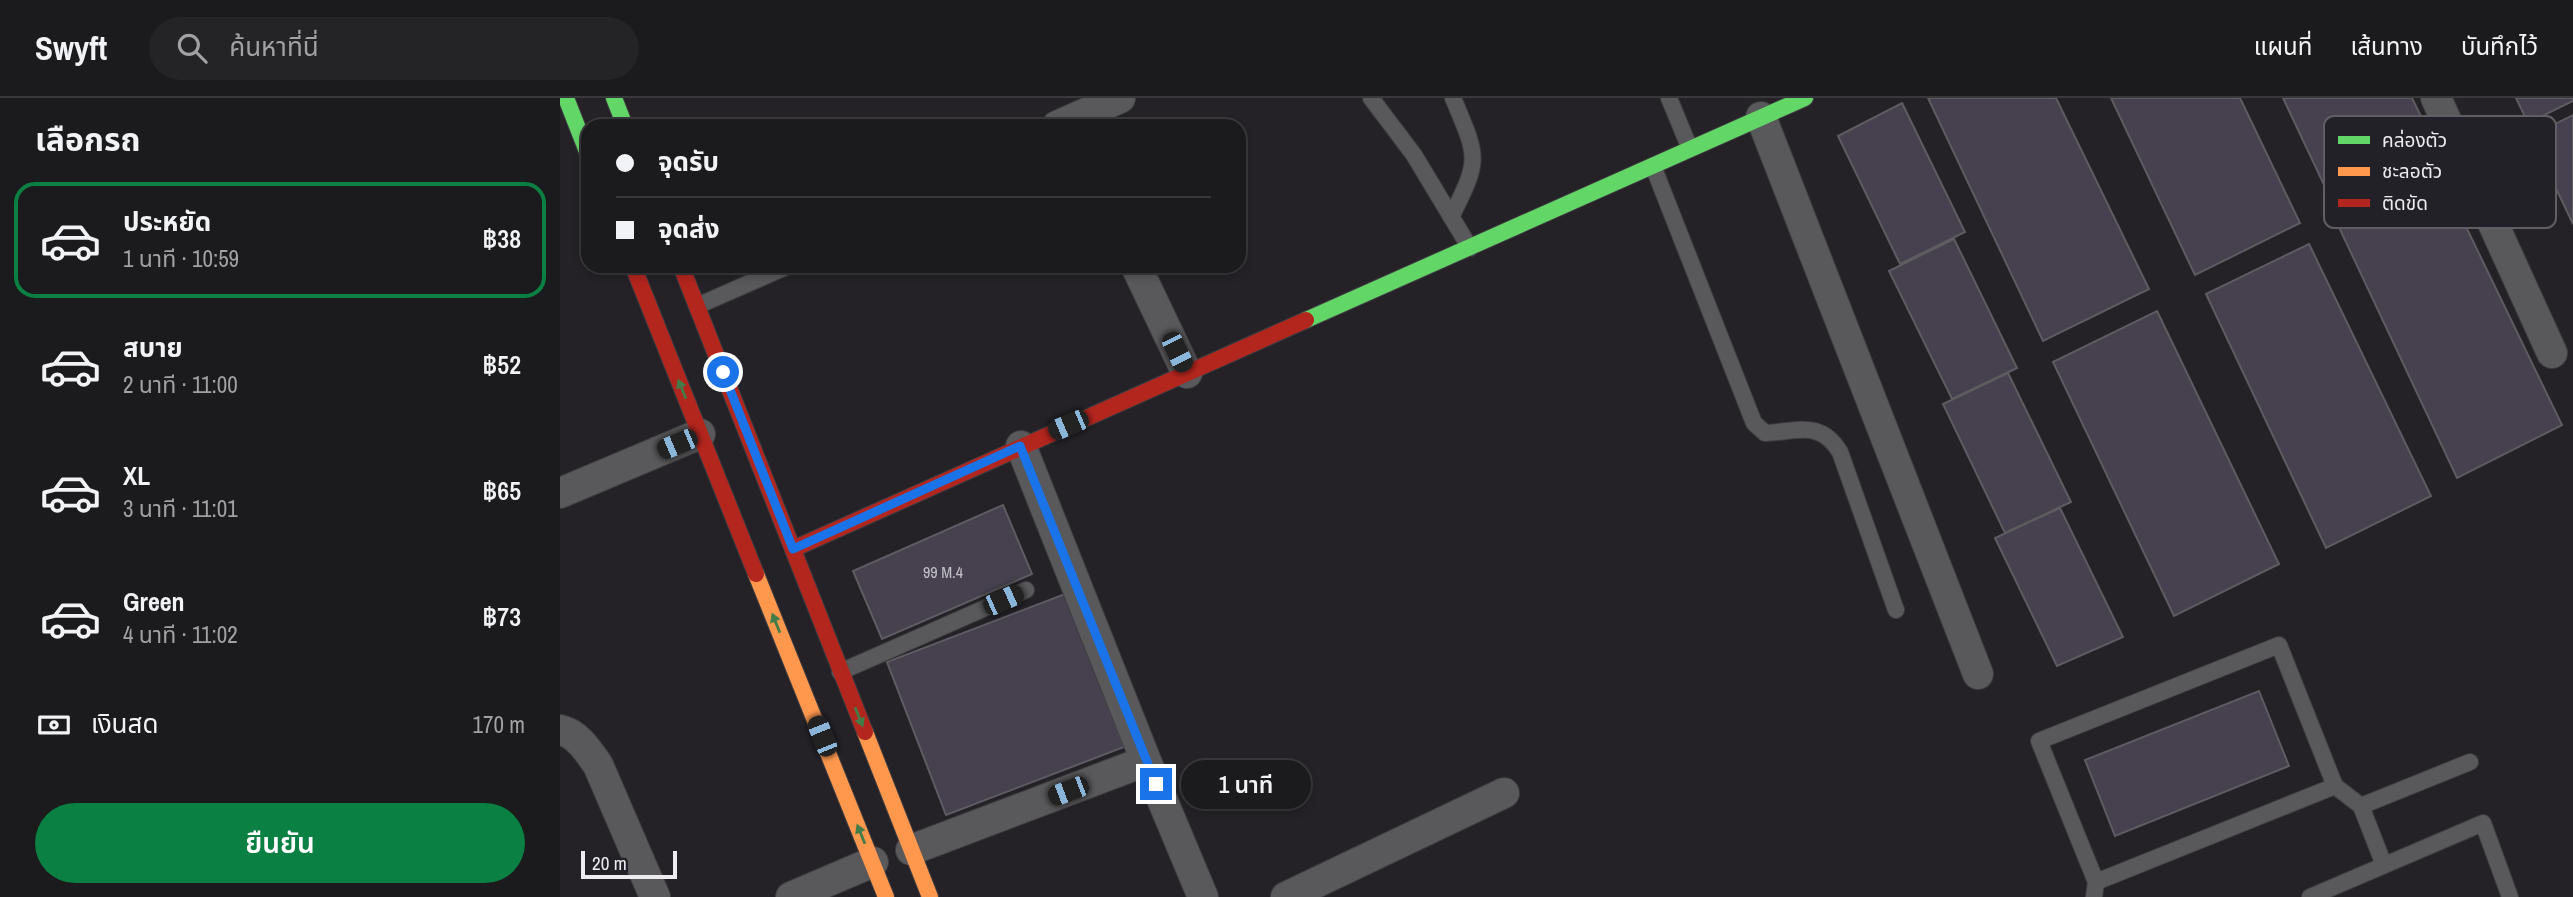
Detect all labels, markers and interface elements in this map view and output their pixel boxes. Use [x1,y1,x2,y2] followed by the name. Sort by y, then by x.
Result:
[149,17,639,80] search box
[35,26,107,70] text: Swyft
[173,29,211,67] icon: search
[229,29,319,64] text: ค้นหาที่นี่
[2254,30,2312,62] text: แผนที่
[2350,30,2423,62] text: เส้นทาง
[2461,30,2538,62] text: บันทึกไว้
[2324,116,2556,228] legend
[35,118,140,161] text: เลือกรถ
[2382,127,2447,153] text: คล่องตัว
[658,144,719,179] text: จุดรับ
[2382,158,2442,184] text: ชะลอตัว
[2382,190,2428,216] text: ติดขัด
[123,204,211,239] text: ประหยัด
[39,209,102,272] icon: car
[658,211,720,246] text: จุดส่ง
[482,221,521,256] text: ฿38
[123,243,239,274] text: 1 นาที · 10:59
[1159,329,1196,375] car
[123,330,183,365] text: สบาย
[39,335,102,398] icon: car
[482,347,521,382] text: ฿52
[707,356,739,388] route start
[123,369,238,400] text: 2 นาที · 11:00
[677,378,688,399] one-way arrow
[1045,407,1092,443] car
[654,426,701,462] car
[123,458,150,493] text: XL
[39,461,102,524] icon: car
[482,473,521,508] text: ฿65
[123,493,238,524] text: 3 นาที · 11:01
[923,561,963,583] house number: 99 M.4
[980,582,1027,618] car
[123,584,185,619] text: Green
[39,587,102,650] icon: car
[482,599,521,634] text: ฿73
[771,612,782,633] one-way arrow
[123,619,238,650] text: 4 นาที · 11:02
[35,706,73,744] icon: cash
[91,706,158,741] text: เงินสด
[853,707,864,728] one-way arrow
[473,709,525,740] text: 170 m
[805,713,840,759] car
[1180,760,1310,808] callout: 1 นาที
[1140,768,1172,800] route end
[1219,769,1273,800] text: 1 นาที
[1045,774,1092,808] car
[35,803,525,883] button: ยืนยัน
[856,823,867,844] one-way arrow
[581,848,677,880] scale bar
[592,850,627,876] text: 20 m

